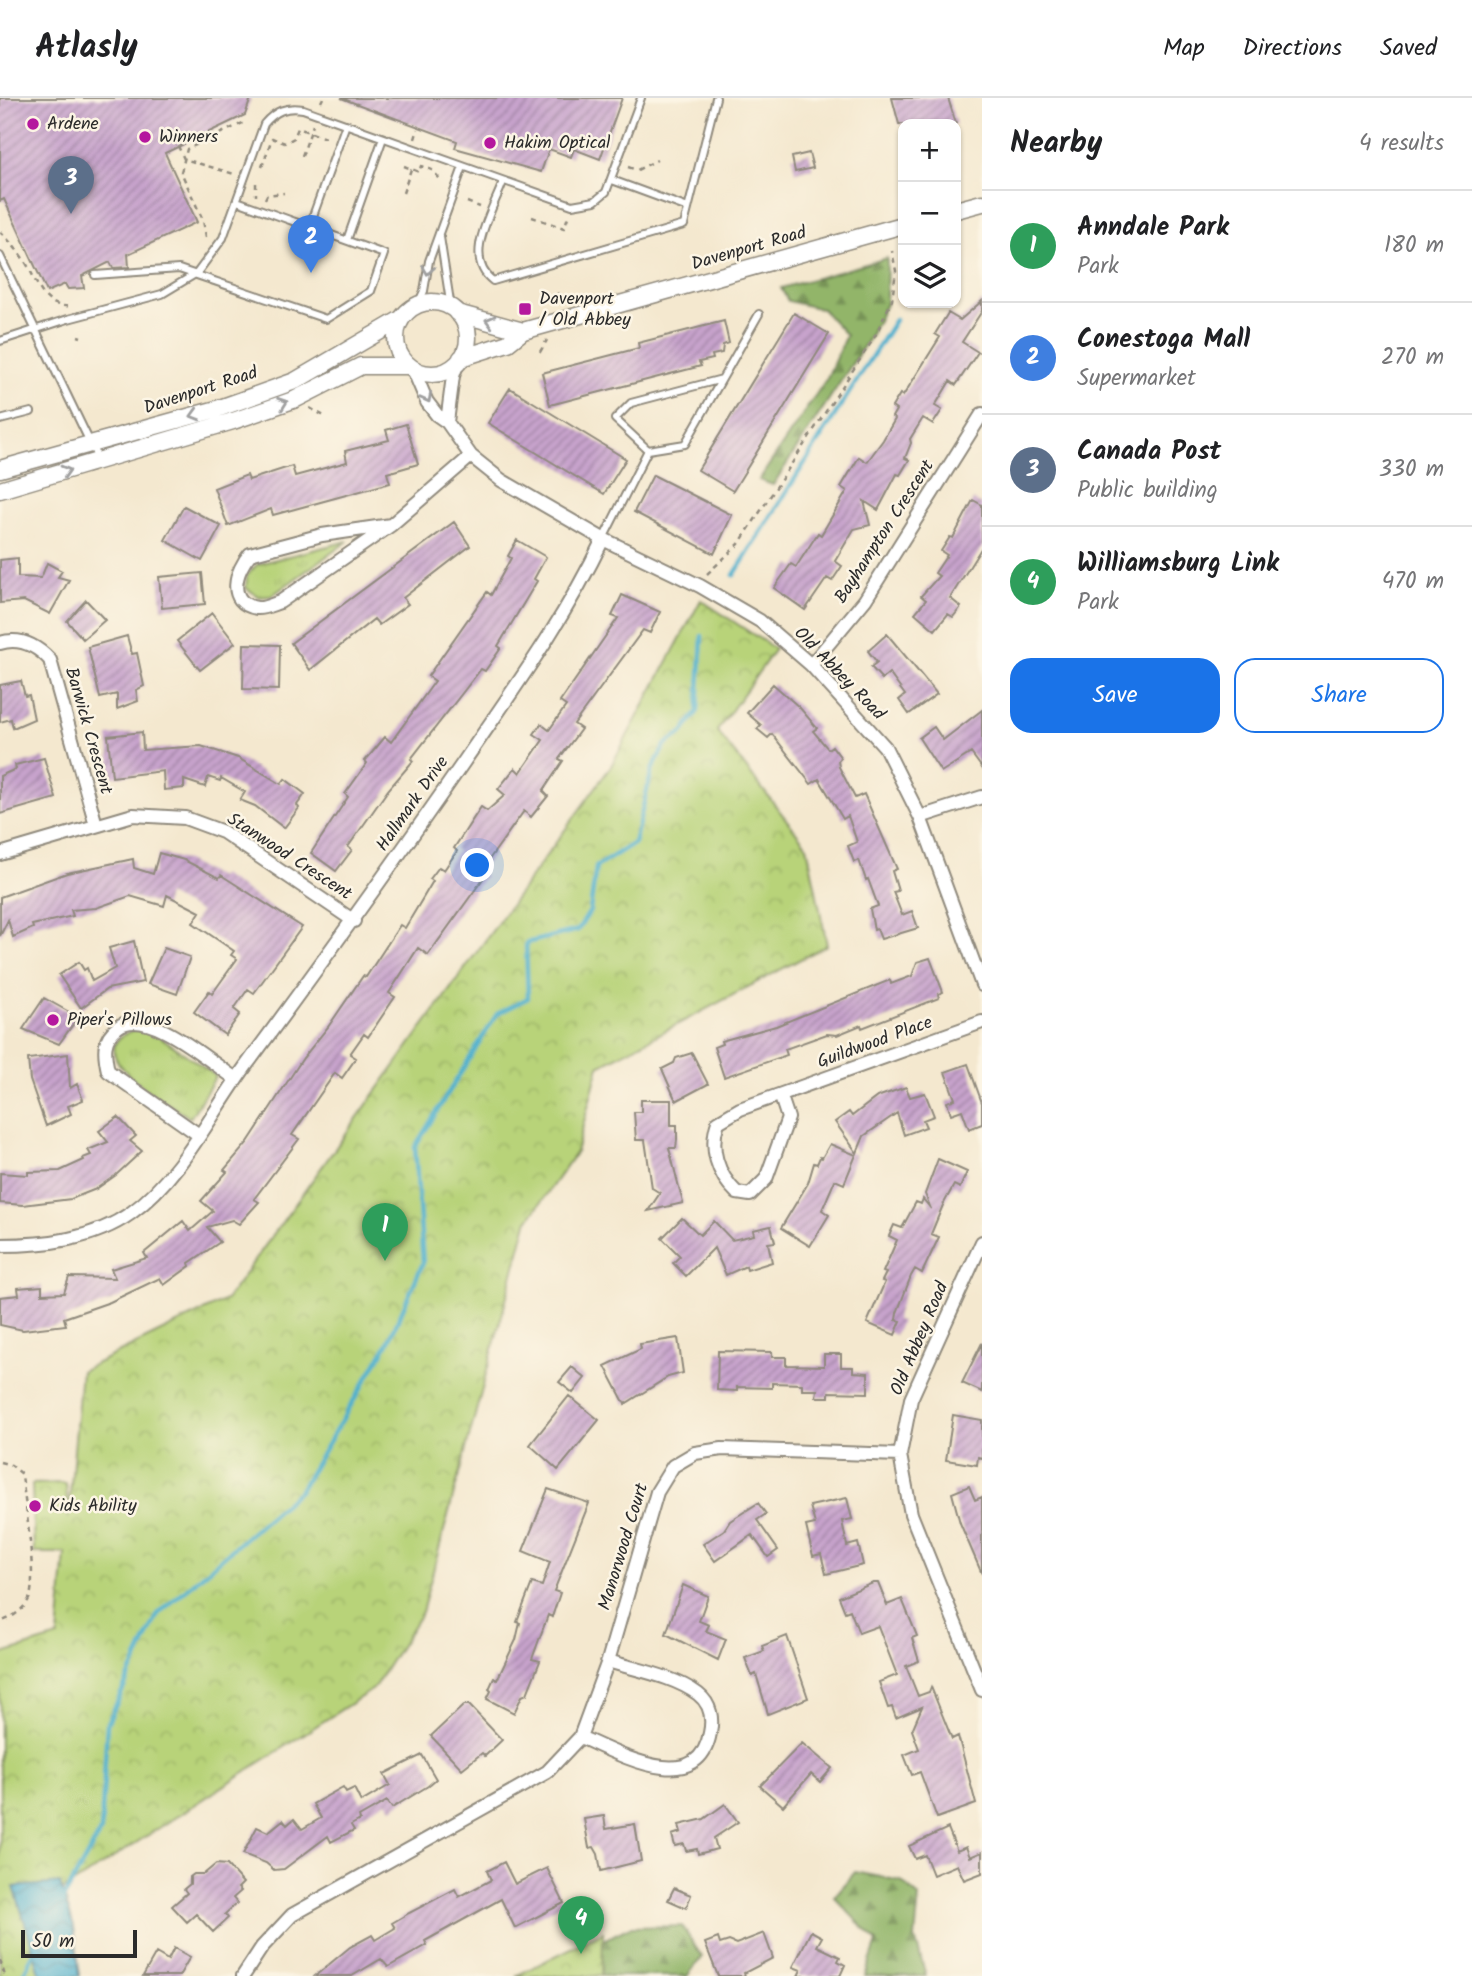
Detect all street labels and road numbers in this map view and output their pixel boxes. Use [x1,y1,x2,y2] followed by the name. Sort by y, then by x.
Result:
[688,218,811,279] street label: Davenport Road
[140,359,263,423] street label: Davenport Road
[828,453,943,610] street label: Bayhampton Crescent
[786,620,892,728] street label: Old Abbey Road
[56,664,120,799] street label: Barwick Crescent
[369,750,457,858] street label: Hallmark Drive
[221,806,358,909] street label: Stanwood Crescent
[813,1009,937,1077] street label: Guildwood Place
[883,1277,957,1401] street label: Old Abbey Road
[591,1479,657,1614] street label: Manorwood Court

